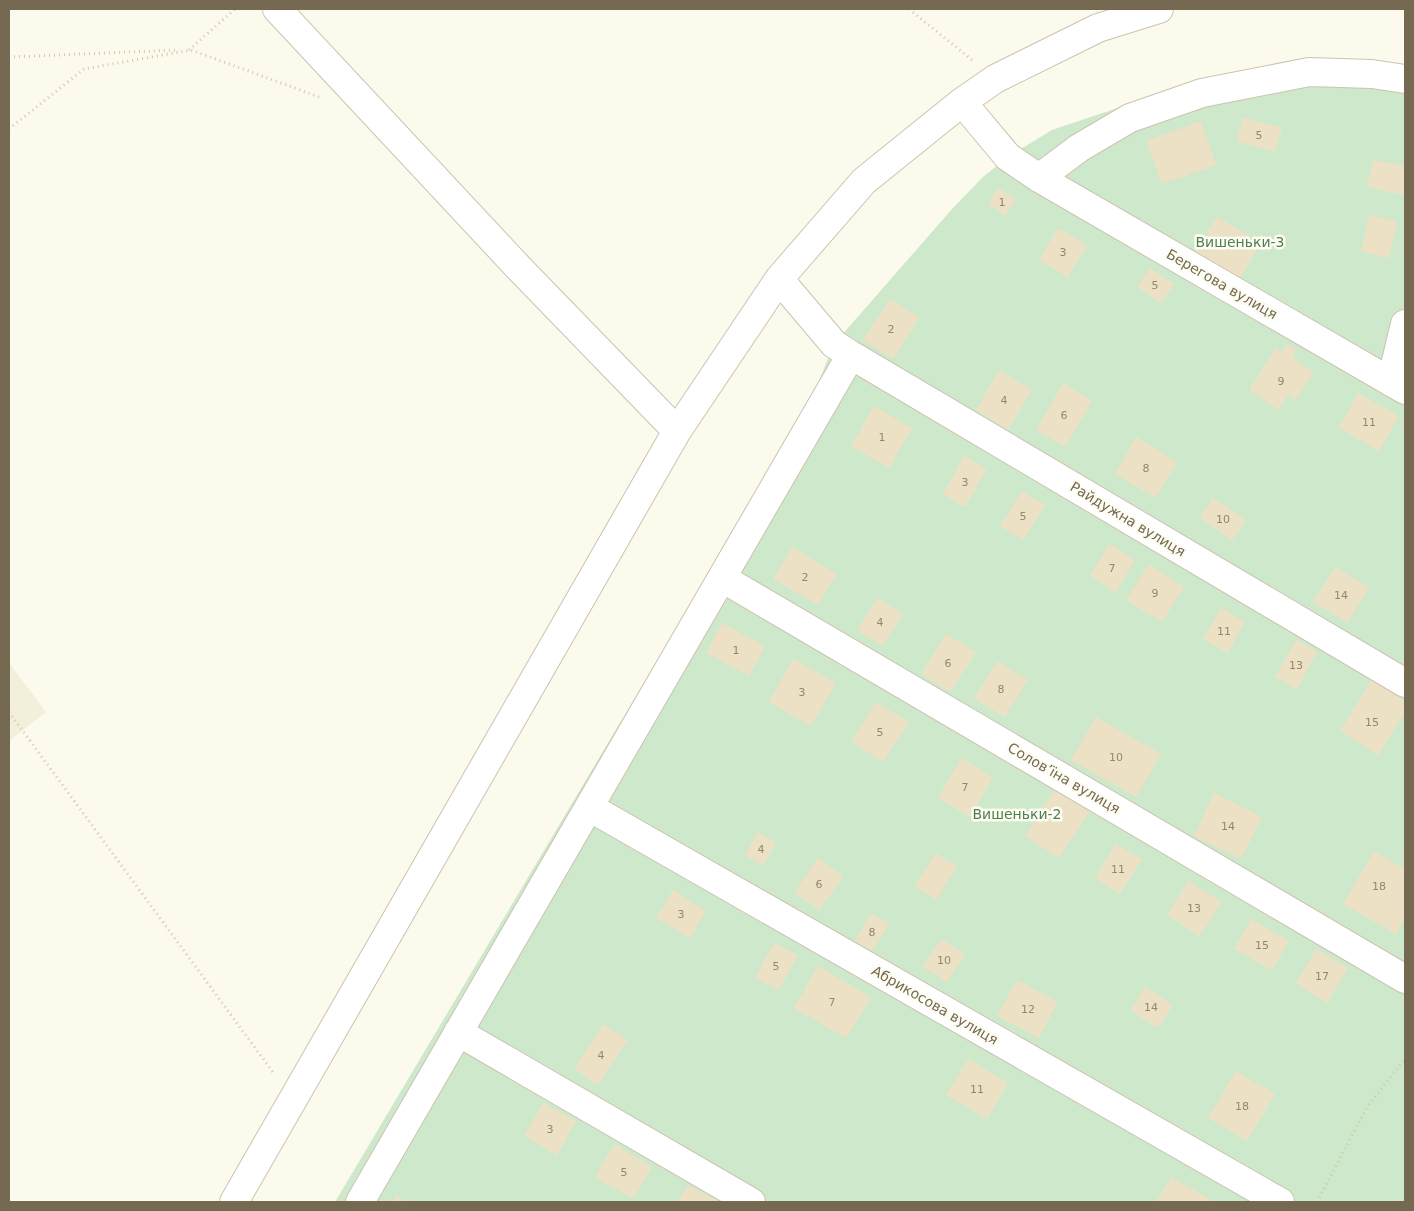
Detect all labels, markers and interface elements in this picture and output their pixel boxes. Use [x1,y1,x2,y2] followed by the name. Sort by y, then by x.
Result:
[1256,129,1263,142] house number: 5
[999,196,1006,209] house number: 1
[1195,234,1285,250] park label: Вишеньки-3
[1060,246,1067,259] house number: 3
[1164,246,1280,322] street label: Берегова вулиця
[1152,279,1159,292] house number: 5
[888,323,895,336] house number: 2
[1278,375,1285,388] house number: 9
[1001,394,1008,407] house number: 4
[1061,409,1068,422] house number: 6
[1362,416,1376,429] house number: 11
[879,431,886,444] house number: 1
[1143,462,1150,475] house number: 8
[962,476,969,489] house number: 3
[1068,478,1188,560] street label: Райдужна вулиця
[1020,510,1027,523] house number: 5
[1216,513,1230,526] house number: 10
[1109,562,1116,575] house number: 7
[802,571,809,584] house number: 2
[1152,587,1159,600] house number: 9
[1334,589,1348,602] house number: 14
[877,616,884,629] house number: 4
[1217,625,1231,638] house number: 11
[733,644,740,657] house number: 1
[945,657,952,670] house number: 6
[1289,659,1303,672] house number: 13
[998,683,1005,696] house number: 8
[799,686,806,699] house number: 3
[1365,716,1379,729] house number: 15
[877,726,884,739] house number: 5
[1005,739,1123,817] street label: Соловʼїна вулиця
[1109,751,1123,764] house number: 10
[962,781,969,794] house number: 7
[972,806,1062,822] park label: Вишеньки-2
[1221,820,1235,833] house number: 14
[758,843,765,856] house number: 4
[1111,863,1125,876] house number: 11
[816,878,823,891] house number: 6
[1372,880,1386,893] house number: 18
[1187,902,1201,915] house number: 13
[678,908,685,921] house number: 3
[869,926,876,939] house number: 8
[1255,939,1269,952] house number: 15
[937,954,951,967] house number: 10
[773,960,780,973] house number: 5
[869,962,1001,1048] street label: Абрикосова вулиця
[1315,970,1329,983] house number: 17
[829,996,836,1009] house number: 7
[1144,1001,1158,1014] house number: 14
[1021,1003,1035,1016] house number: 12
[598,1049,605,1062] house number: 4
[970,1083,984,1096] house number: 11
[1235,1100,1249,1113] house number: 18
[547,1123,554,1136] house number: 3
[621,1166,628,1179] house number: 5

